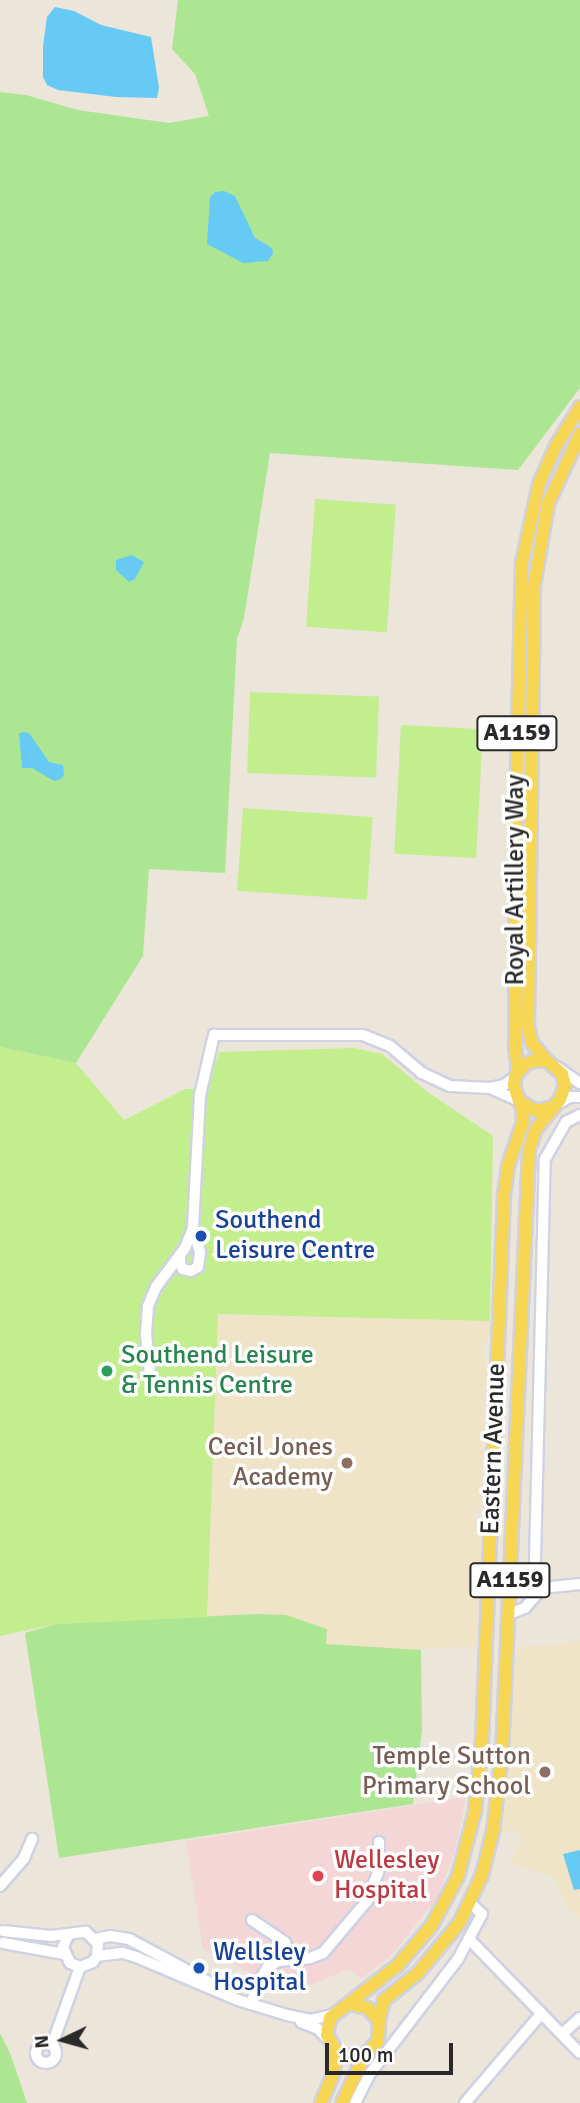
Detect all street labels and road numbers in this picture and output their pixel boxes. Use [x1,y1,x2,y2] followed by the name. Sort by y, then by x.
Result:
[475,712,559,754] road number: A1159
[500,774,532,986] street label: Royal Artillery Way
[475,1363,513,1535] street label: Eastern Avenue
[468,1560,552,1600] road number: A1159

